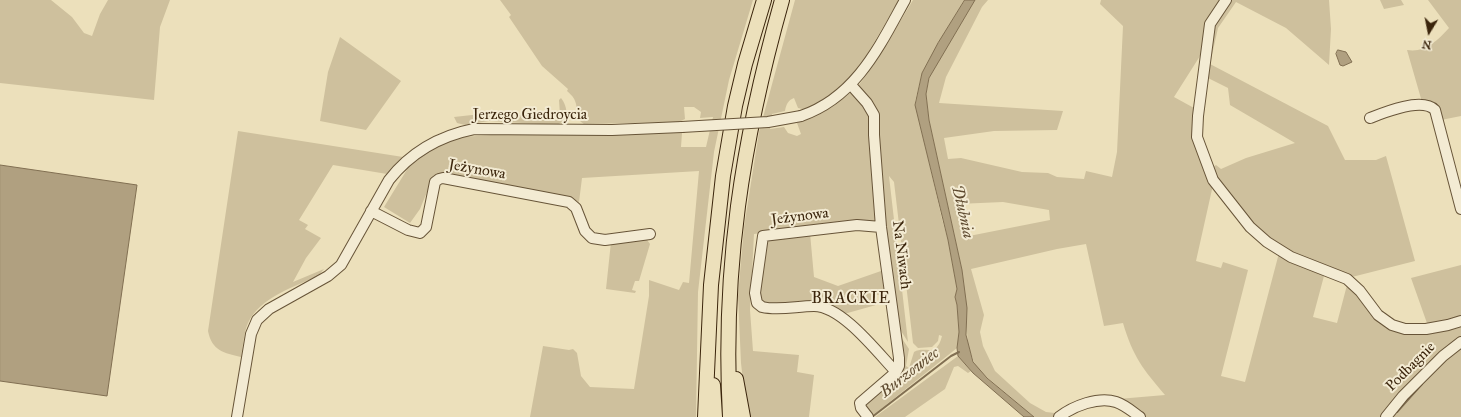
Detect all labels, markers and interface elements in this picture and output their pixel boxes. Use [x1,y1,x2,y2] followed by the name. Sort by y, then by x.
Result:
[1409,12,1449,52] north arrow
[1421,37,1433,52] text: N
[473,106,587,124] street label: Jerzego Giedroycia
[447,156,507,184] street label: Jeżynowa
[947,184,977,240] water label: Dłubnia
[770,205,830,229] street label: Jeżynowa
[888,219,914,291] street label: Na Niwach
[811,289,891,309] district label: BRACKIE
[1383,339,1439,395] street label: Podbagnie
[877,344,943,402] water label: Burzowiec

